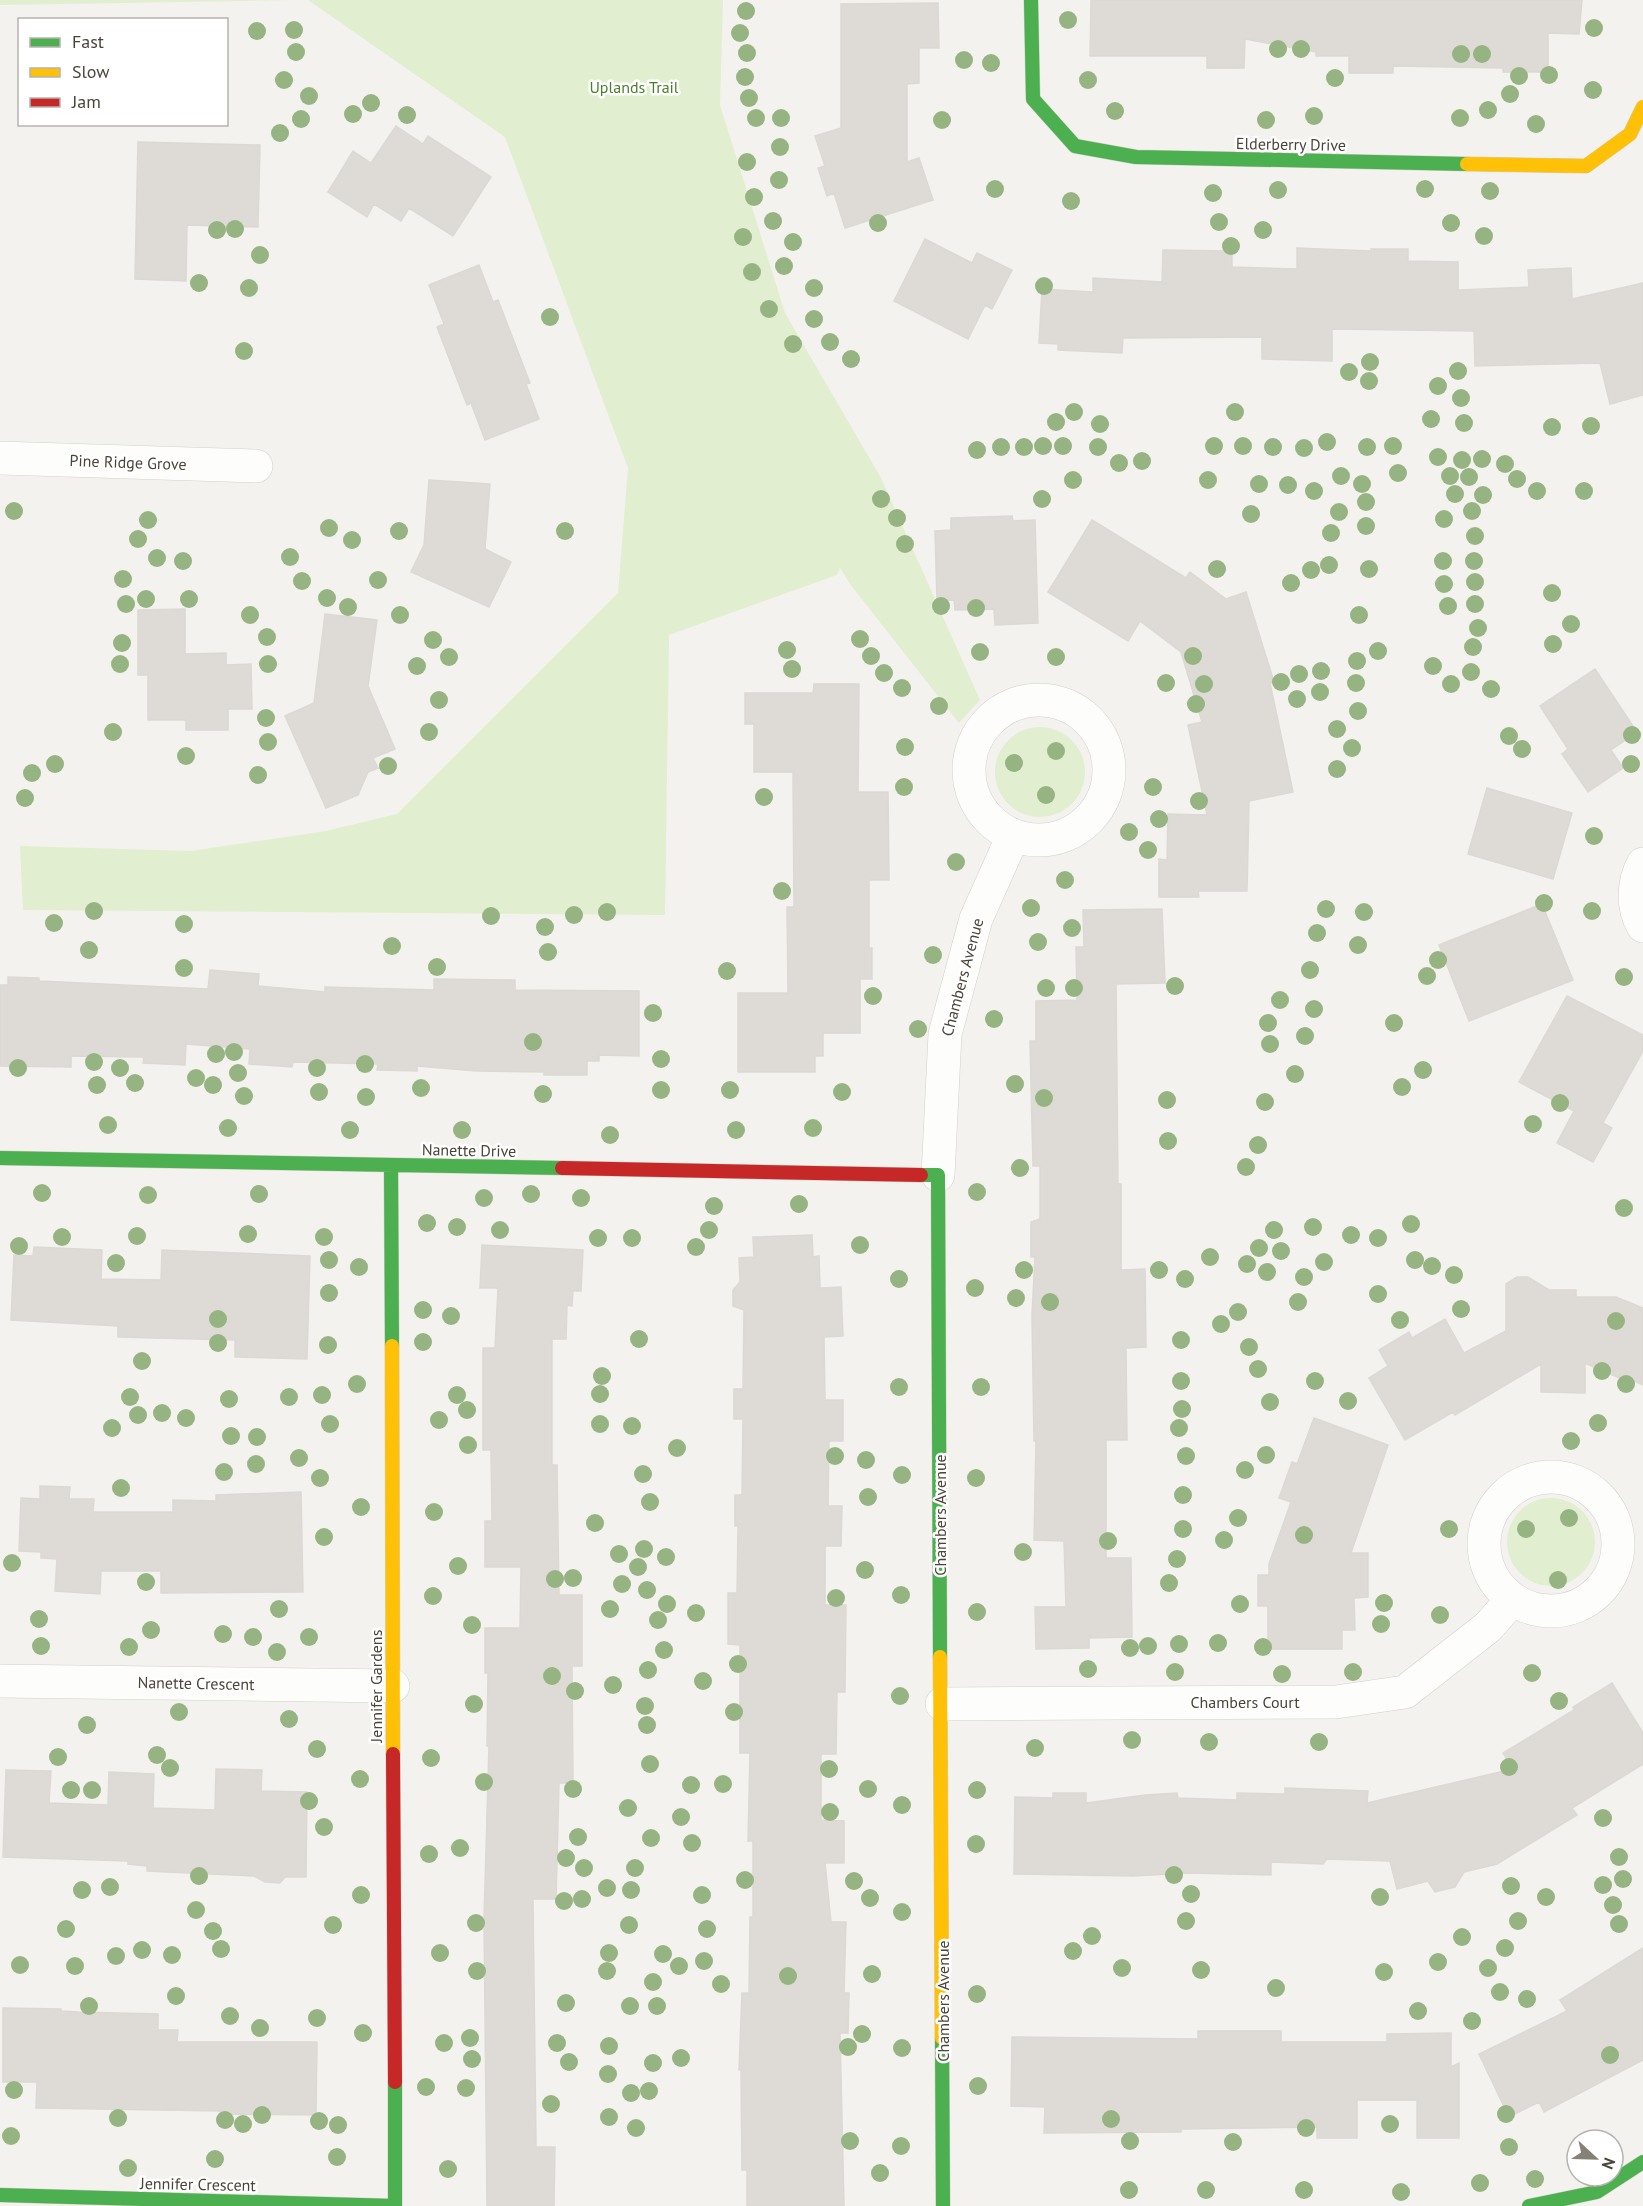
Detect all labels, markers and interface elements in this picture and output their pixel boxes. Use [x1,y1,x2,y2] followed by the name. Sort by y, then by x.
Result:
[18,18,228,126] legend
[72,30,104,53] text: Fast
[72,60,110,83] text: Slow
[589,77,679,97] park label: Uplands Trail
[71,90,101,113] text: Jam
[1236,133,1346,155] street label: Elderberry Drive
[69,450,187,474] street label: Pine Ridge Grove
[937,916,987,1038] street label: Chambers Avenue
[422,1139,516,1161] street label: Nanette Drive
[930,1454,950,1576] street label: Chambers Avenue
[366,1629,386,1743] street label: Jennifer Gardens
[137,1672,255,1694] street label: Nanette Crescent
[1190,1692,1300,1712] street label: Chambers Court
[933,1940,953,2062] street label: Chambers Avenue
[1565,2128,1625,2188] north arrow
[1598,2155,1620,2172] text: N
[139,2173,257,2195] street label: Jennifer Crescent

